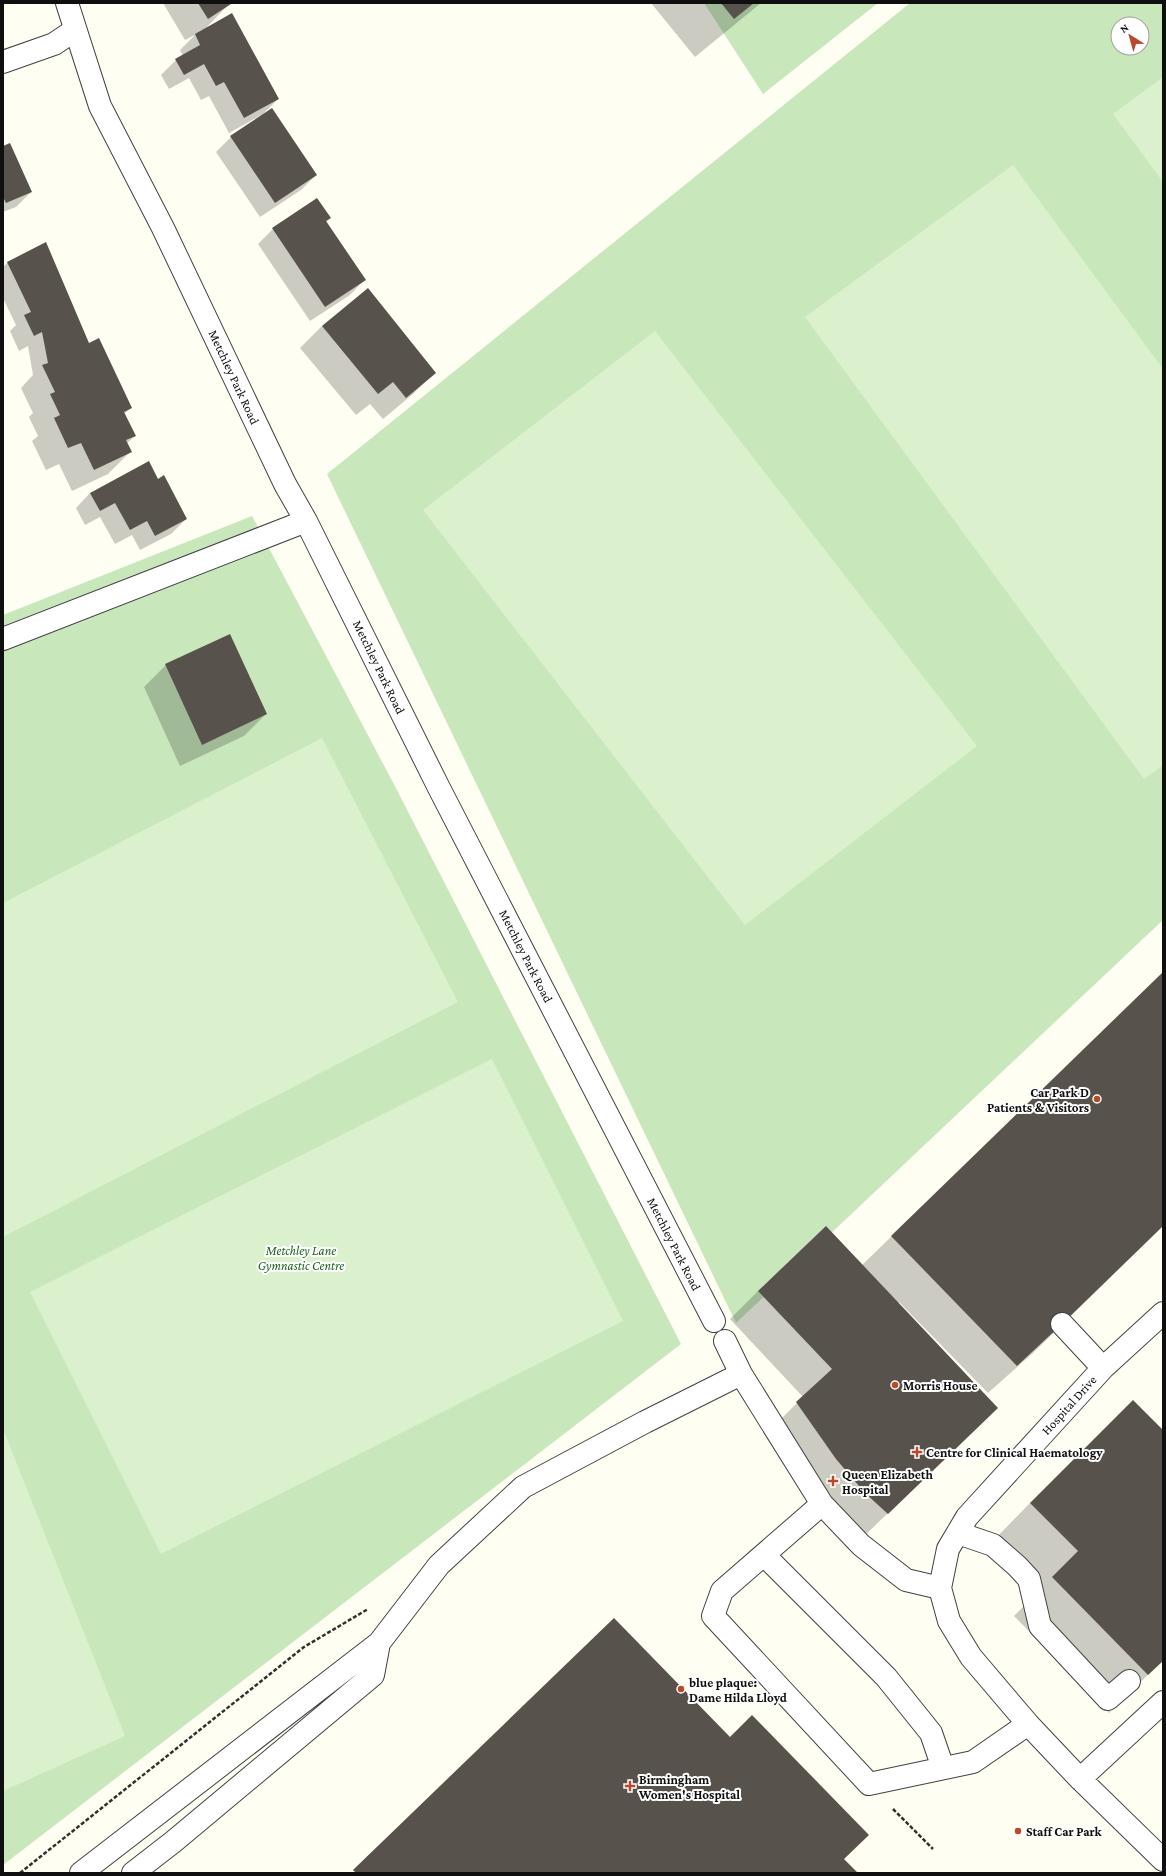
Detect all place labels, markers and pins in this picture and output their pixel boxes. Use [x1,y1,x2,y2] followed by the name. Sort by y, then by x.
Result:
[987,1085,1089,1115] place label: Car Park D Patients & Visitors
[1092,1094,1102,1104] marker: Car Park D Patients & Visitors
[903,1378,977,1393] place label: Morris House
[890,1380,900,1390] marker: Morris House
[926,1445,1103,1460] place label: Centre for Clinical Haematology
[911,1446,923,1458] marker: Centre for Clinical Haematology
[842,1467,933,1497] place label: Queen Elizabeth Hospital
[827,1475,839,1487] marker: Queen Elizabeth Hospital
[688,1675,787,1705] place label: blue plaque: Dame Hilda Lloyd
[676,1684,686,1694] marker: blue plaque: Dame Hilda Lloyd
[638,1772,740,1802] place label: Birmingham Women's Hospital
[624,1780,636,1792] marker: Birmingham Women's Hospital
[1026,1824,1103,1839] place label: Staff Car Park
[1013,1826,1023,1836] marker: Staff Car Park

